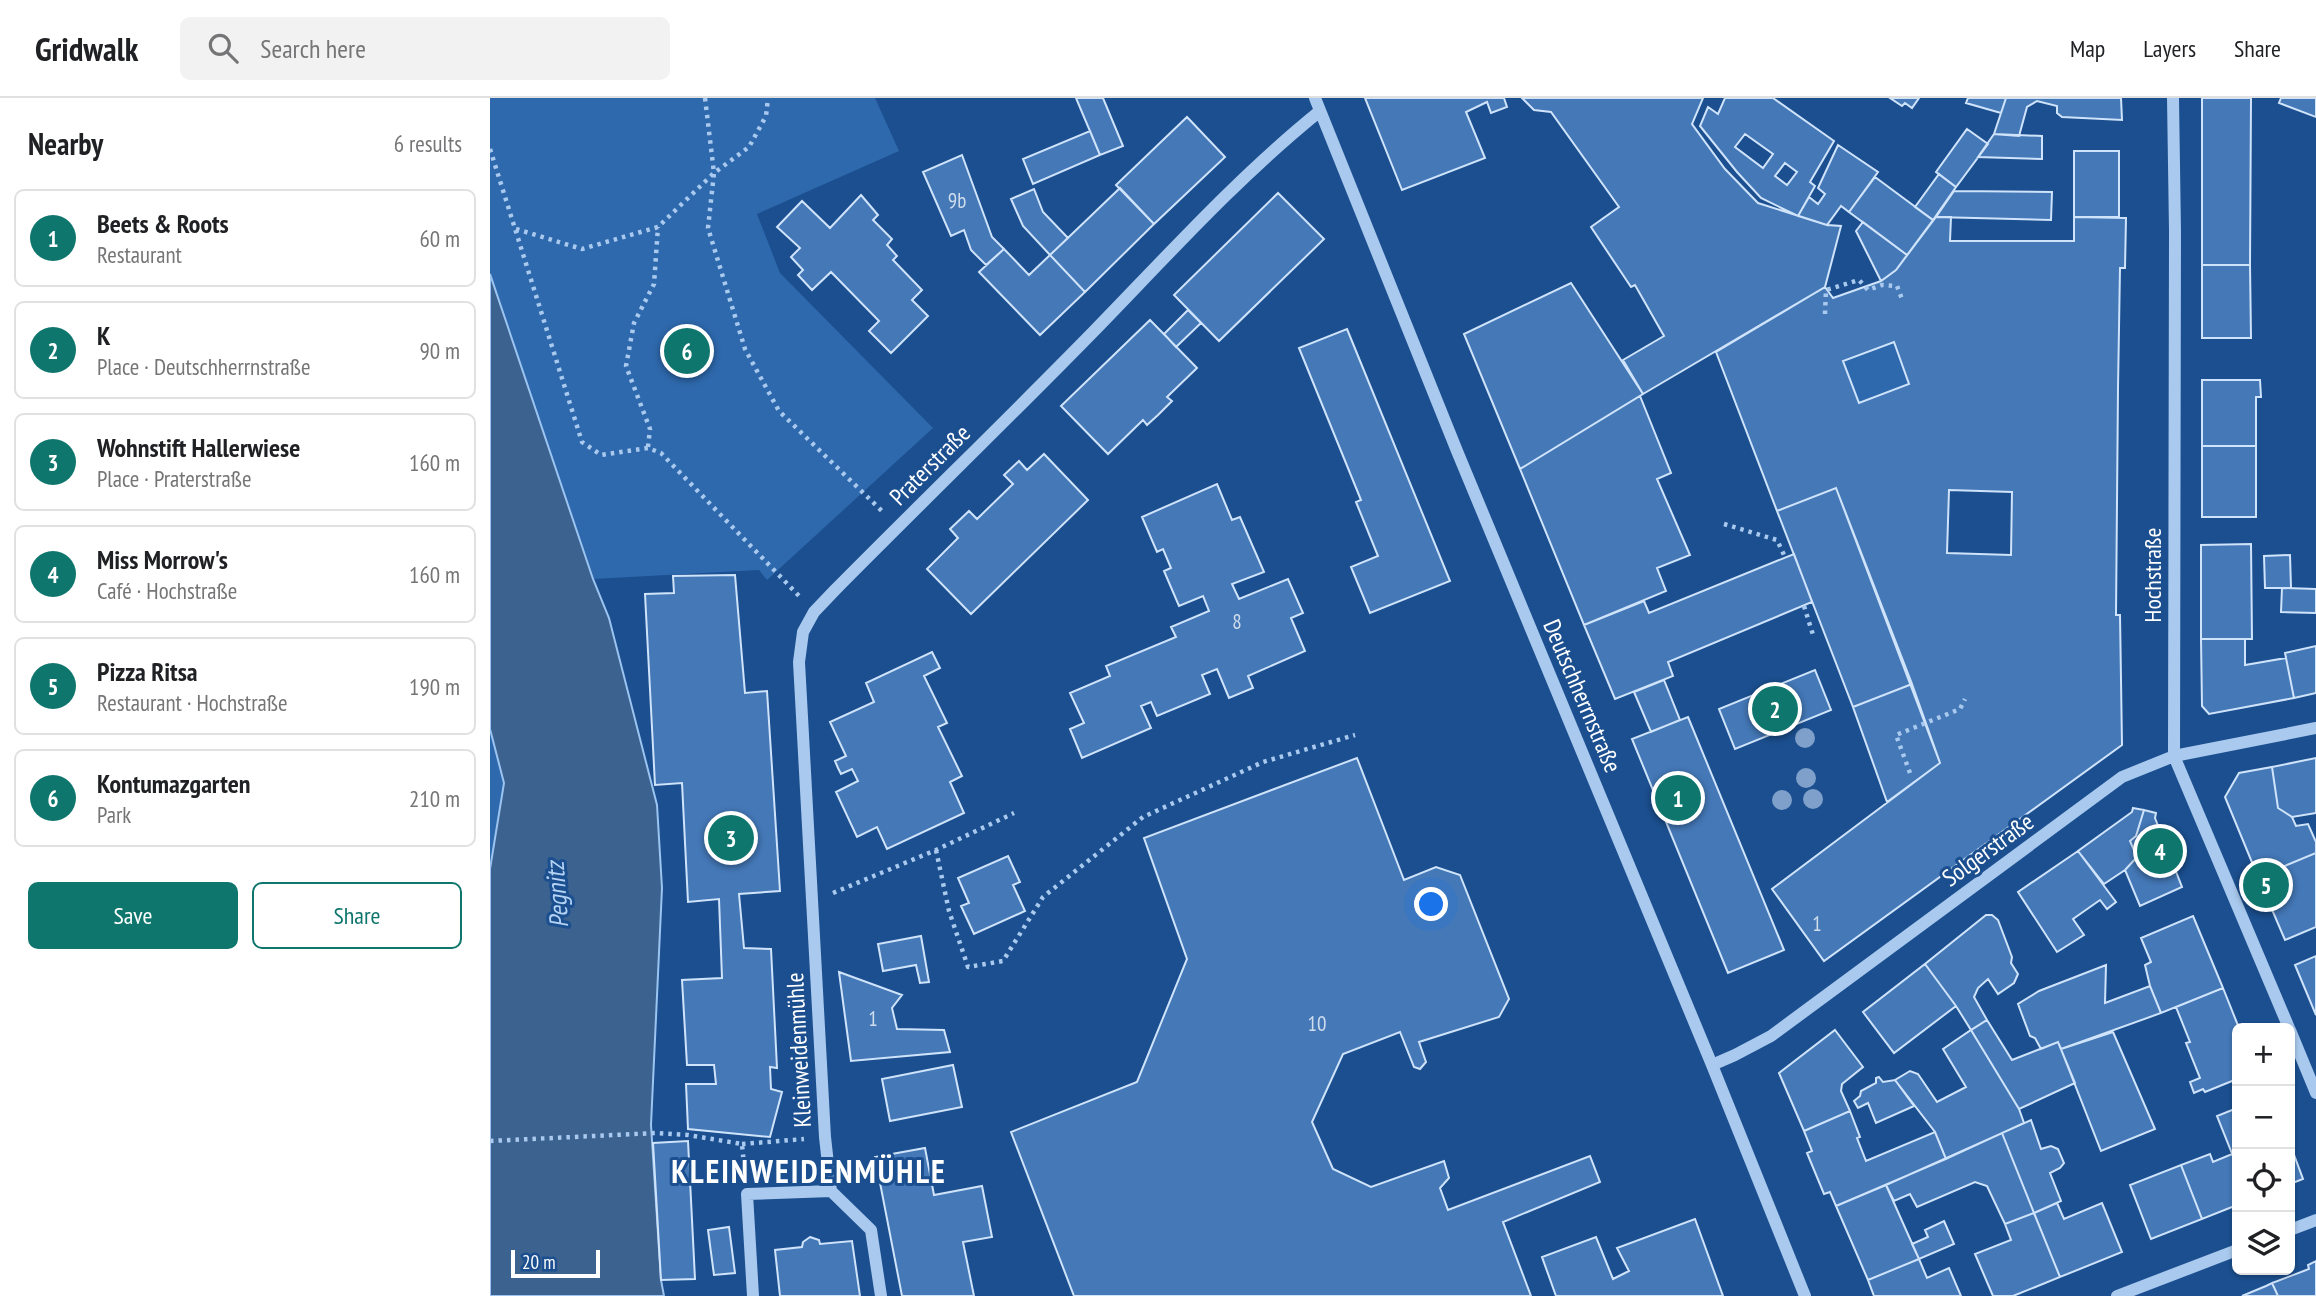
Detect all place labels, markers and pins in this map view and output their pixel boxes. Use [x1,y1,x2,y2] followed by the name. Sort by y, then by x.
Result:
[664,325,710,377] pin: 6
[1752,683,1798,735] pin: 2
[1655,772,1701,824] pin: 1
[708,812,754,864] pin: 3
[2137,825,2183,877] pin: 4
[2243,859,2289,911] pin: 5

